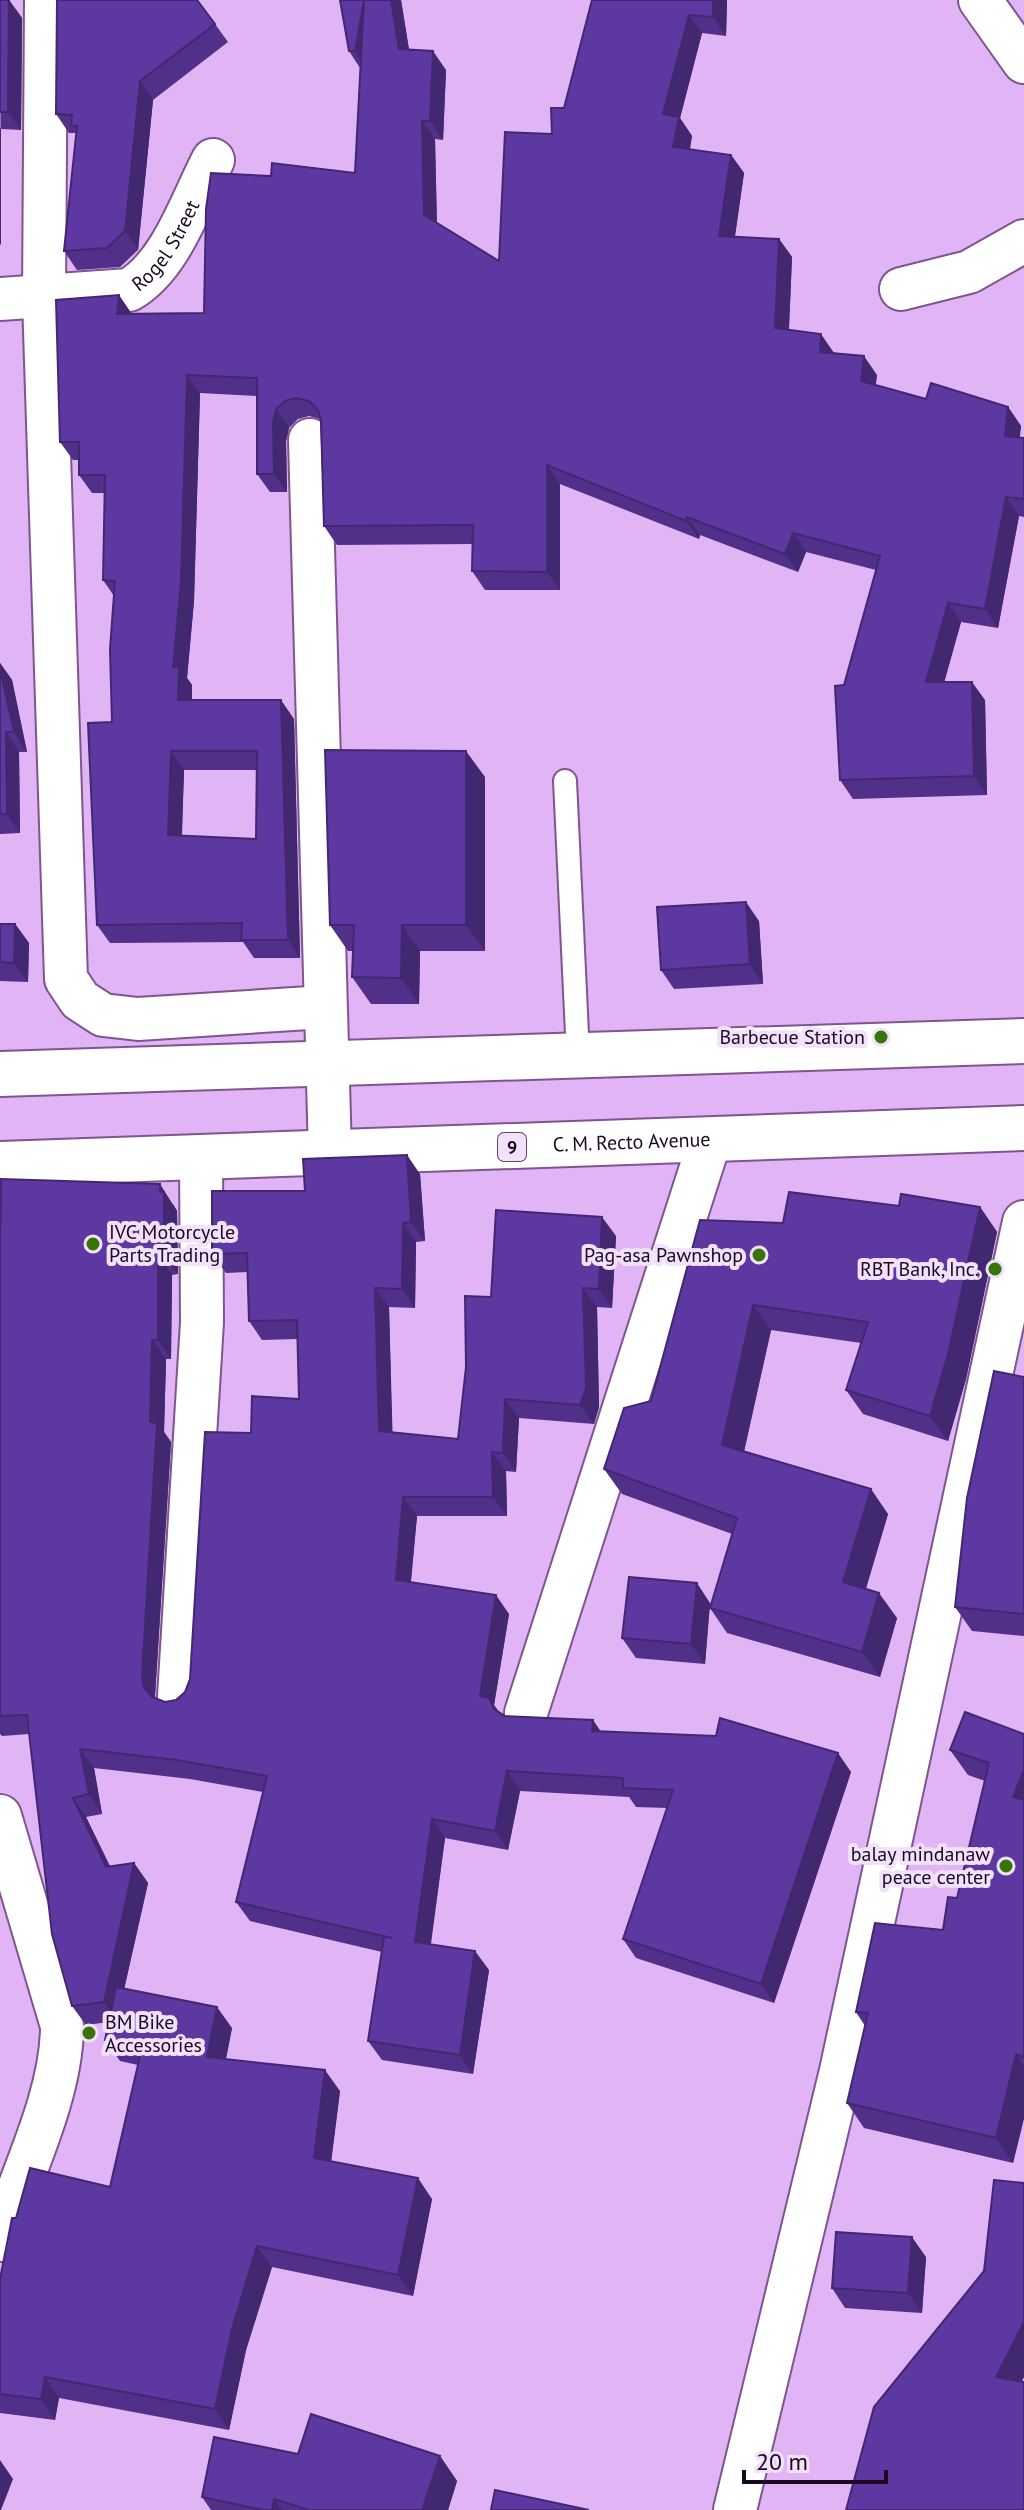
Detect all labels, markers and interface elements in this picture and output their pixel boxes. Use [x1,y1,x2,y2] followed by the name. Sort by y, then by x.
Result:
[126,196,205,297] street label: Rogel Street
[719,1024,865,1050] place label: Barbecue Station
[872,1028,890,1046] marker: Barbecue Station
[552,1126,711,1158] street label: C. M. Recto Avenue
[498,1133,526,1161] road number: 9
[109,1219,235,1268] place label: IVC Motorcycle Parts Trading
[84,1235,102,1253] marker: IVC Motorcycle Parts Trading
[584,1242,743,1268] place label: Pag-asa Pawnshop
[750,1246,768,1264] marker: Pag-asa Pawnshop
[860,1256,979,1282] place label: RBT Bank, Inc.
[986,1260,1004,1278] marker: RBT Bank, Inc.
[851,1841,990,1890] place label: balay mindanaw peace center
[997,1857,1015,1875] marker: balay mindanaw peace center
[105,2009,202,2058] place label: BM Bike Accessories
[80,2024,98,2042] marker: BM Bike Accessories
[744,2434,886,2484] scale bar
[756,2446,808,2477] text: 20 m

